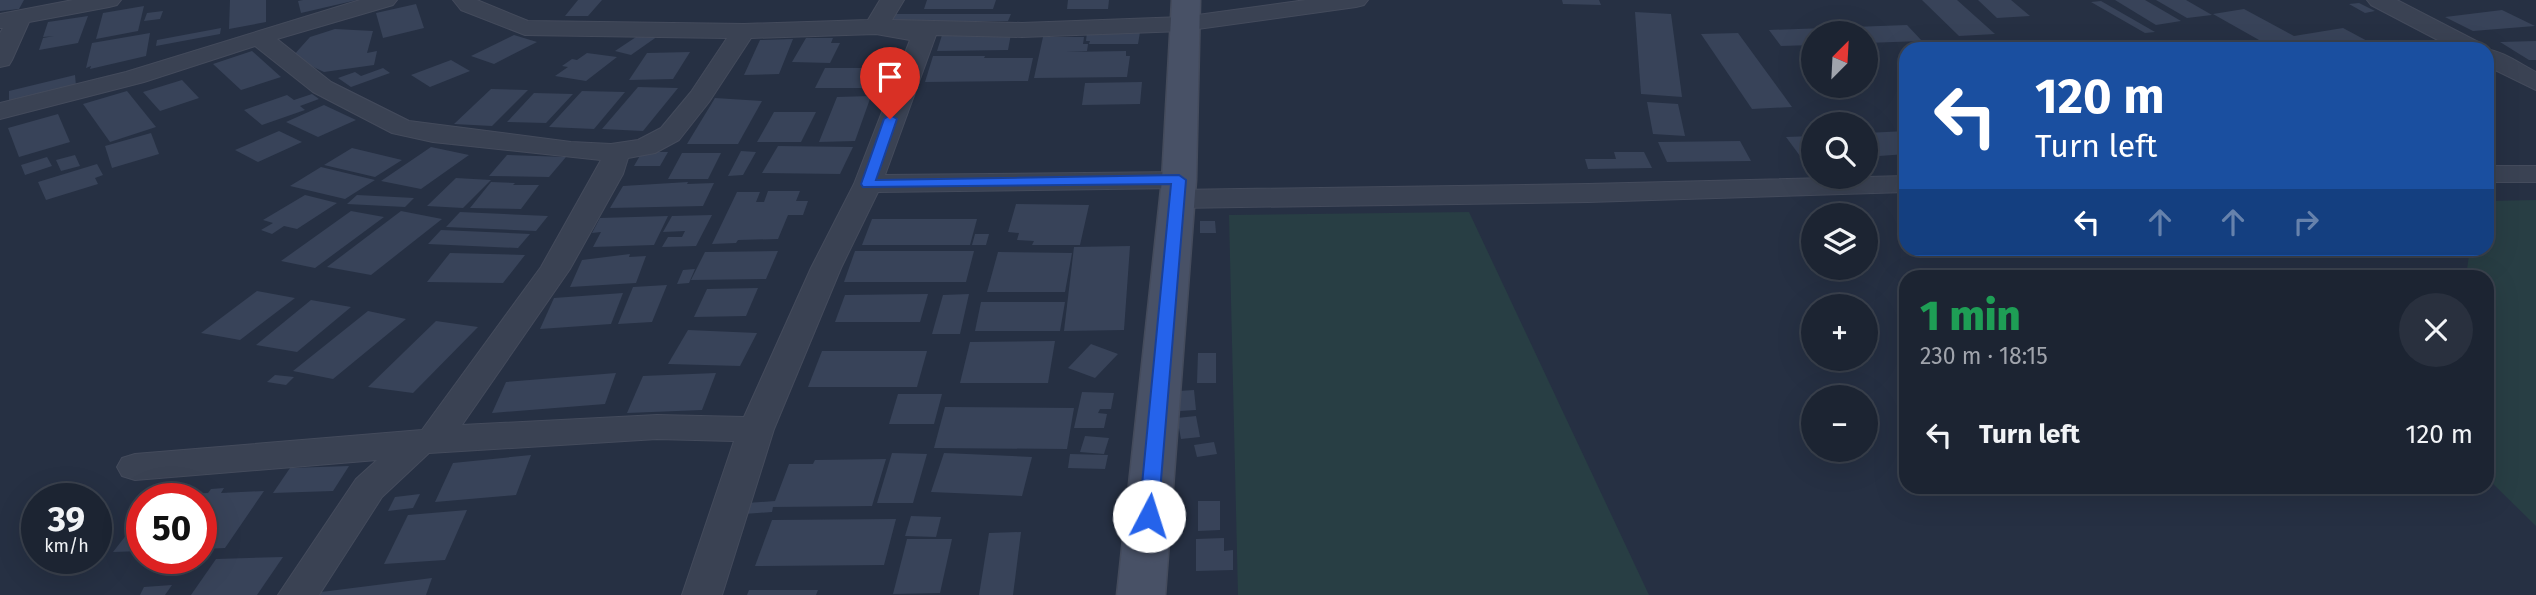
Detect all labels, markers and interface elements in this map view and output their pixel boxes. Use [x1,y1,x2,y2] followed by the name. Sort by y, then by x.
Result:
[1801,21,1878,98] north arrow
[1801,21,1878,462] map controls
[860,47,920,119] pin
[871,58,909,96] icon: arrive
[2035,67,2165,126] text: 120 m
[1920,70,2011,161] icon: left
[1801,112,1878,189] button: search
[2035,127,2157,165] text: Turn left
[1801,203,1878,280] button: layers
[2068,203,2106,241] icon: left
[2141,203,2179,241] icon: ahead
[2214,203,2252,241] icon: ahead
[2287,203,2325,241] icon: right
[1920,291,2021,341] text: 1 min
[2399,293,2473,367] button: close
[1801,294,1878,371] button: +
[1920,342,2048,370] text: 230 m · 18:15
[1801,385,1878,462] button: −
[1920,416,1958,454] icon: left
[1979,419,2080,450] text: Turn left
[2405,419,2473,450] text: 120 m
[1112,479,1186,553] position arrow
[126,483,217,574] speed limit sign: 50
[48,498,85,540] text: 39
[44,535,89,557] text: km/h

